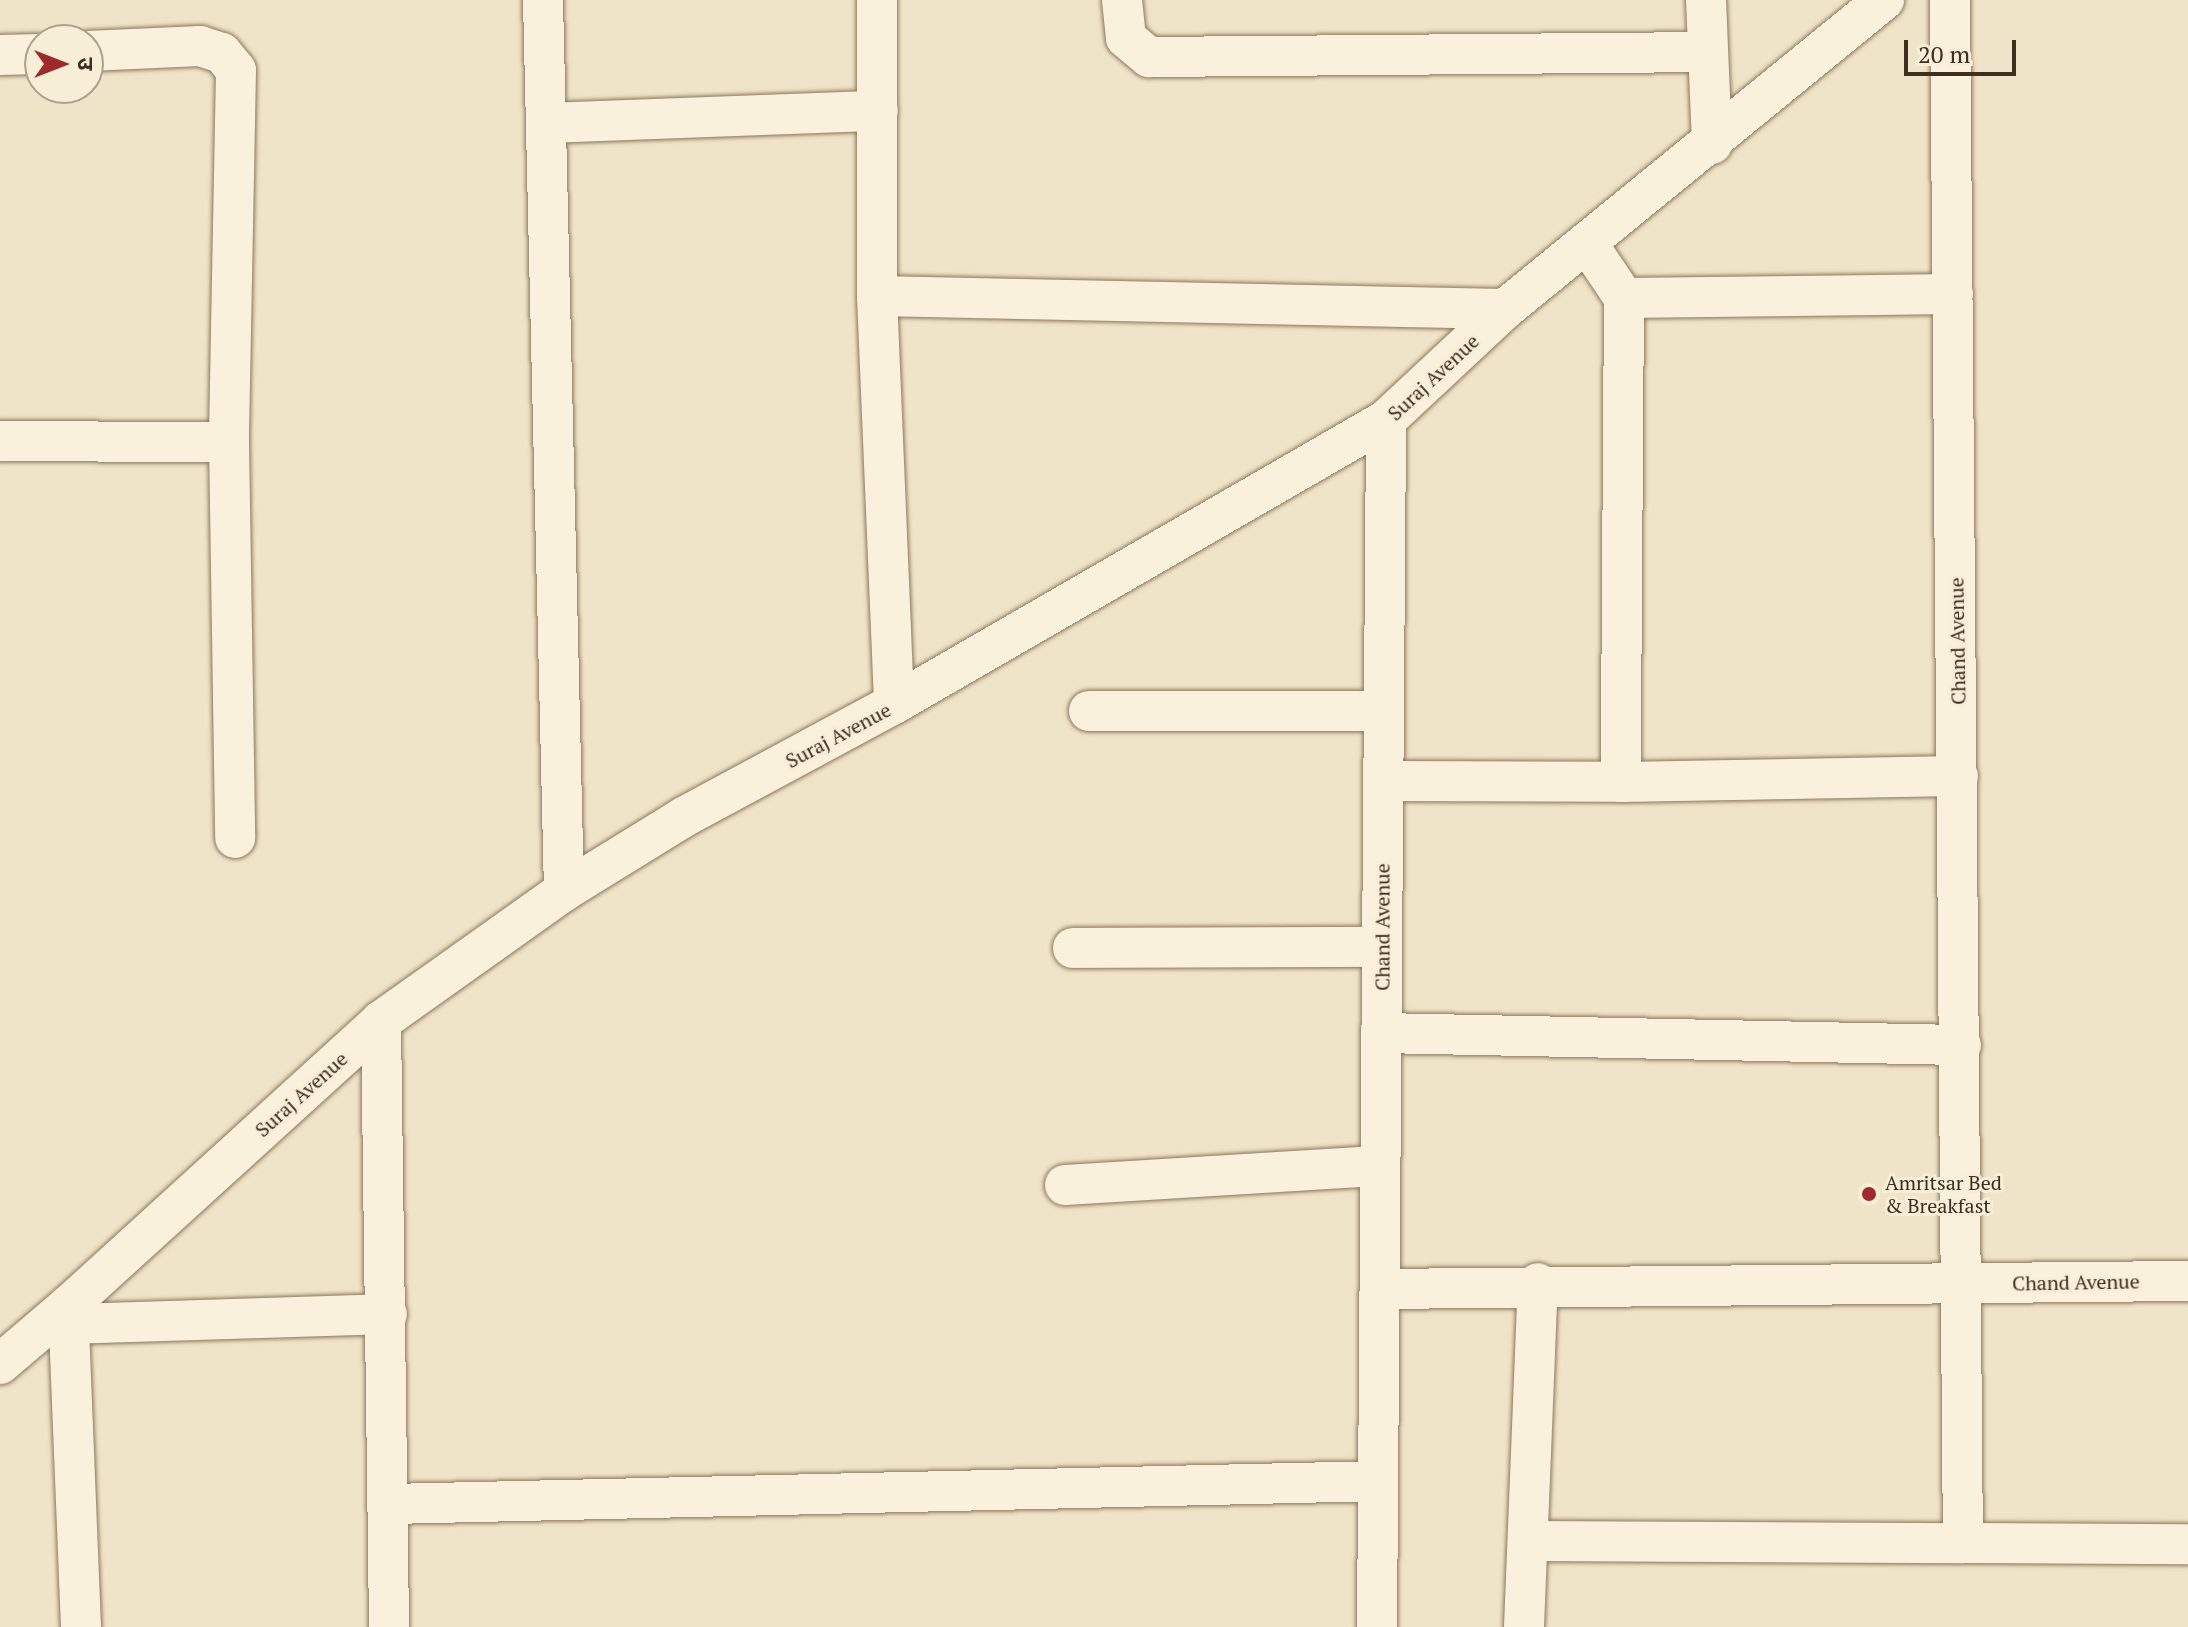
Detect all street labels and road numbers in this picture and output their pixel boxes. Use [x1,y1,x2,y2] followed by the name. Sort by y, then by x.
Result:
[1382,329,1484,425] street label: Suraj Avenue
[1944,577,1970,705] street label: Chand Avenue
[781,697,895,773] street label: Suraj Avenue
[1370,863,1394,991] street label: Chand Avenue
[250,1046,352,1142] street label: Suraj Avenue
[2012,1269,2140,1295] street label: Chand Avenue

